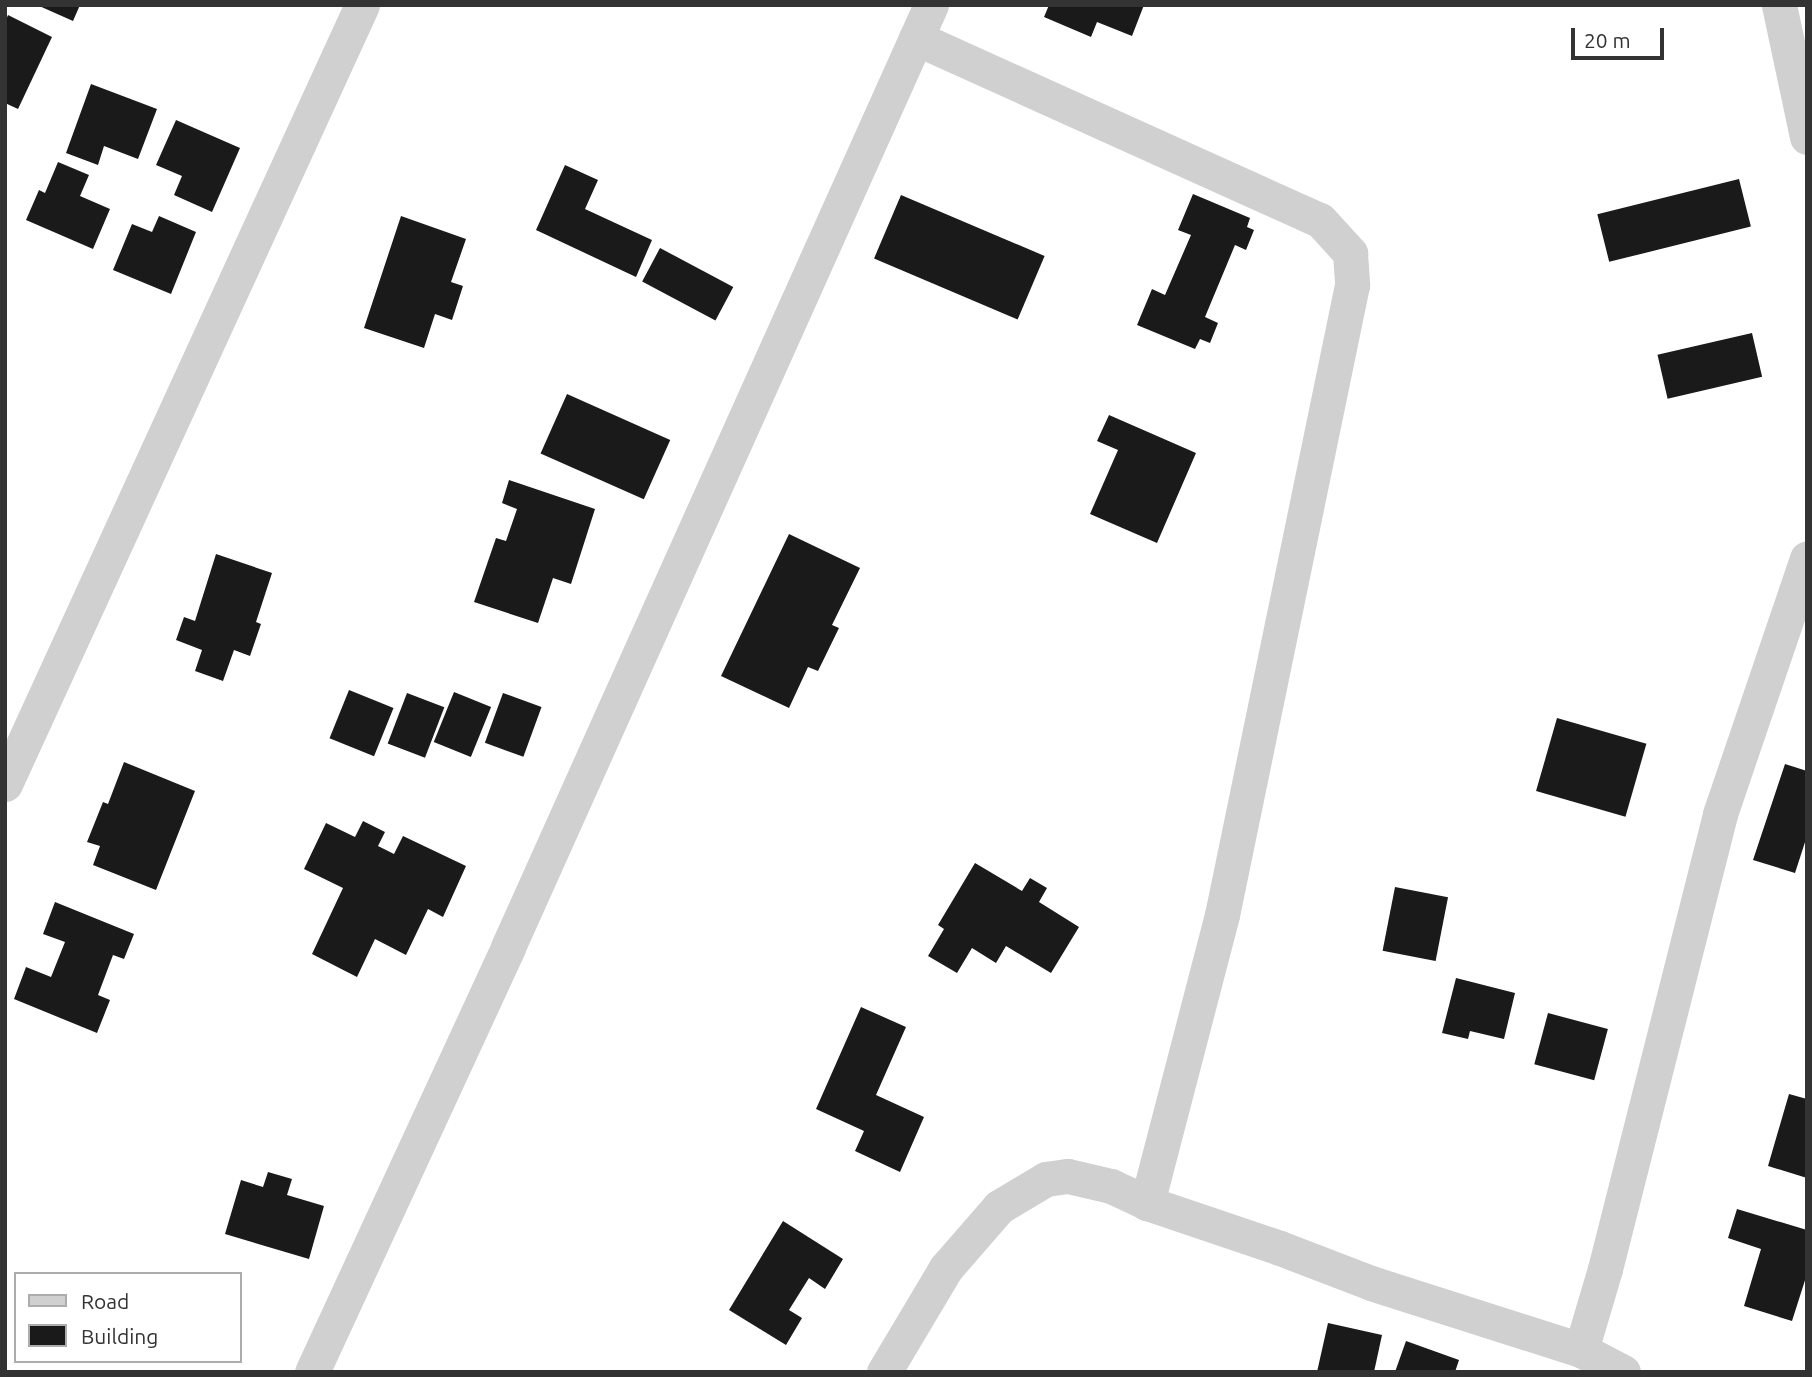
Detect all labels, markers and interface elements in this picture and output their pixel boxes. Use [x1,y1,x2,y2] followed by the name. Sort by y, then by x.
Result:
[1574,14,1667,58] scale bar
[1584,28,1631,52] text: 20 m
[14,1272,242,1363] legend
[81,1289,129,1313] text: Road
[81,1324,158,1348] text: Building

